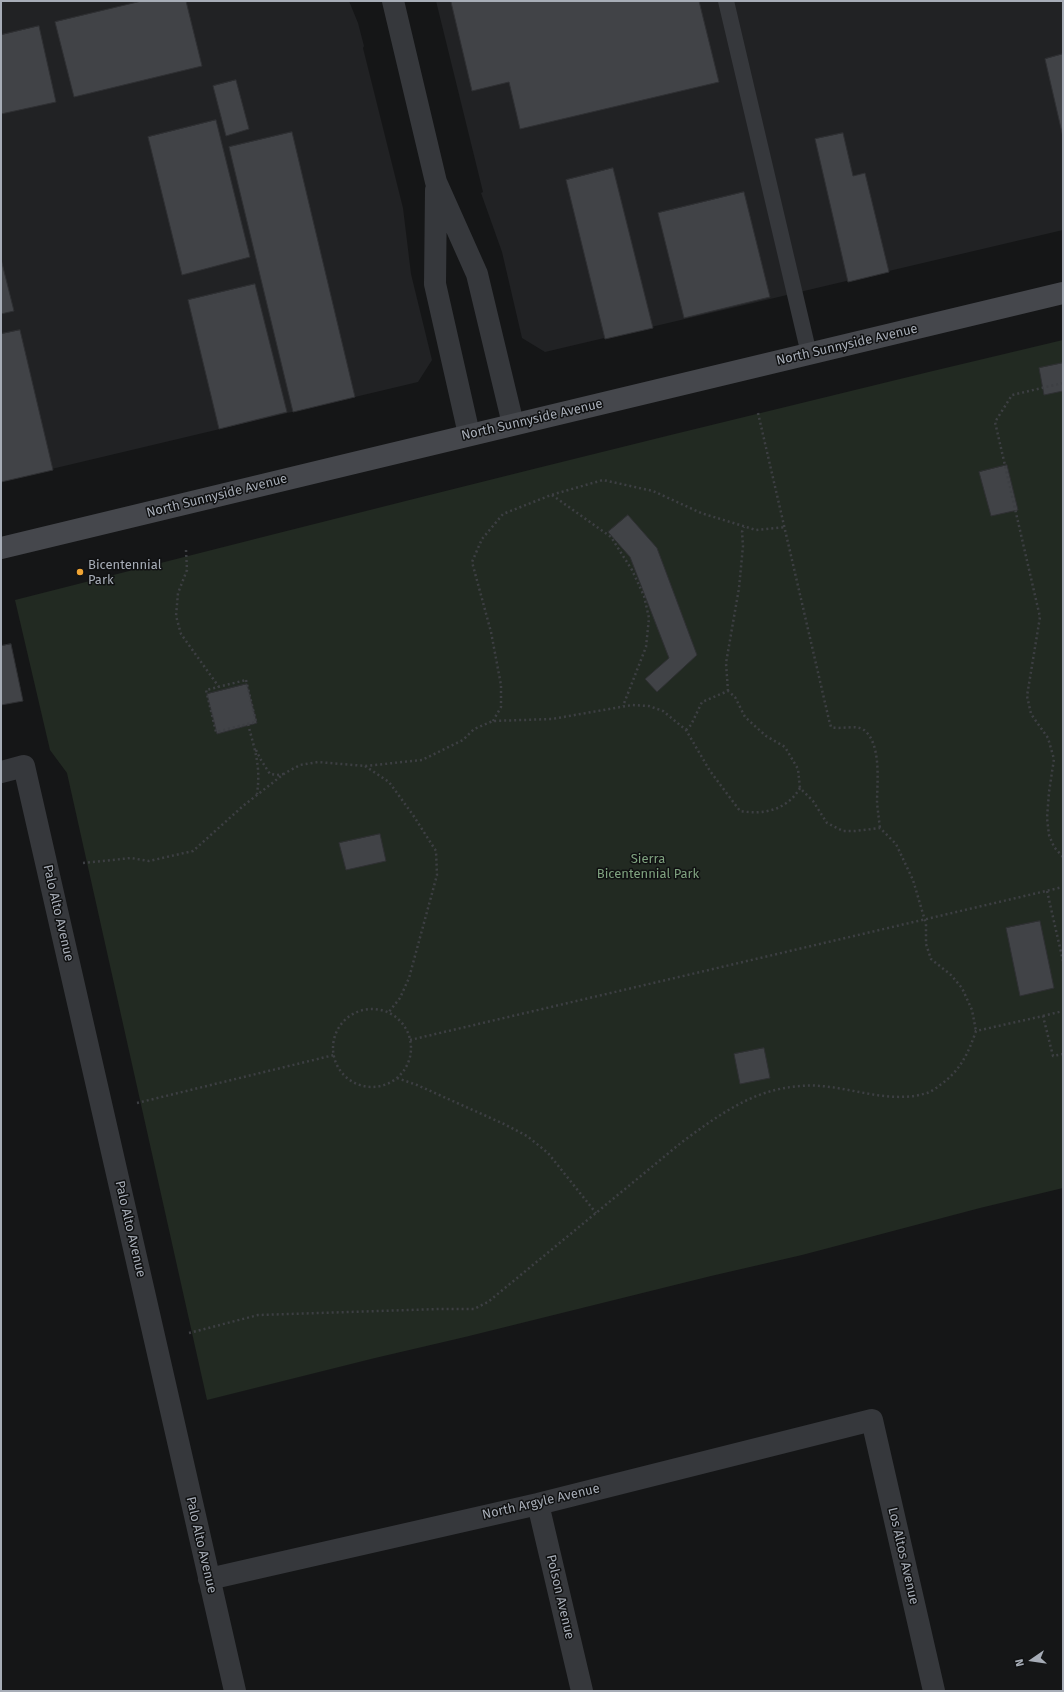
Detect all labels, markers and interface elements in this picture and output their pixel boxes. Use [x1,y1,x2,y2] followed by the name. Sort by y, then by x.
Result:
[775,321,919,369] street label: North Sunnyside Avenue
[460,396,604,444] street label: North Sunnyside Avenue
[145,471,289,521] street label: North Sunnyside Avenue
[88,557,161,588] place label: Bicentennial Park
[75,567,85,577] marker: Bicentennial Park
[597,851,699,882] park label: Sierra Bicentennial Park
[39,863,77,963] street label: Palo Alto Avenue
[111,1179,149,1279] street label: Palo Alto Avenue
[481,1481,601,1523] street label: North Argyle Avenue
[182,1495,220,1595] street label: Palo Alto Avenue
[884,1506,922,1606] street label: Los Altos Avenue
[543,1553,577,1641] street label: Polson Avenue
[1012,1640,1052,1680] north arrow
[1013,1658,1027,1668] text: N

